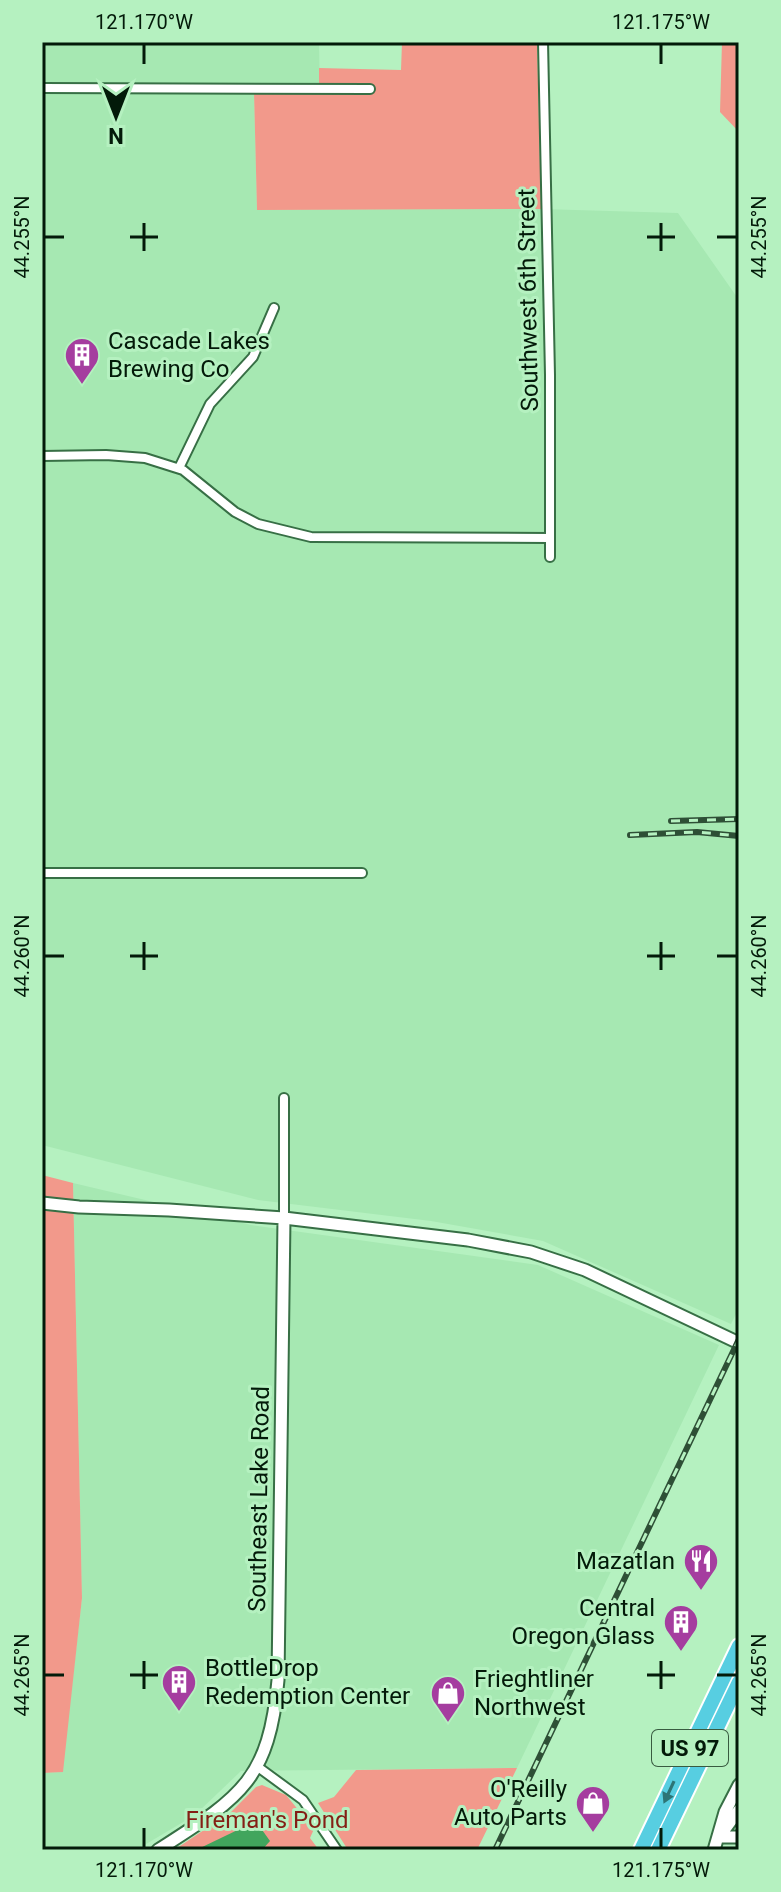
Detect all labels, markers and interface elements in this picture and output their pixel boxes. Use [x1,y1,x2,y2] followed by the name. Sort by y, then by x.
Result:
[95,10,193,34] text: 121.170°W
[612,10,710,34] text: 121.175°W
[76,76,156,156] north arrow
[108,123,124,148] text: N
[512,188,544,412] street label: Southwest 6th Street
[10,195,34,279] text: 44.255°N
[747,195,771,279] text: 44.255°N
[108,327,270,383] place label: Cascade Lakes Brewing Co
[63,336,101,386] building icon: Cascade Lakes Brewing Co
[10,914,34,998] text: 44.260°N
[747,914,771,998] text: 44.260°N
[243,1386,275,1612] street label: Southeast Lake Road
[682,1542,720,1592] restaurant icon: Mazatlan
[576,1547,675,1575] place label: Mazatlan
[511,1594,655,1650] place label: Central Oregon Glass
[662,1603,700,1653] building icon: Central Oregon Glass
[10,1633,34,1717] text: 44.265°N
[747,1633,771,1717] text: 44.265°N
[205,1654,410,1710] place label: BottleDrop Redemption Center
[160,1663,198,1713] building icon: BottleDrop Redemption Center
[474,1665,594,1721] place label: Frieghtliner Northwest
[429,1674,467,1724] shop icon: Frieghtliner Northwest
[652,1730,728,1766] road number: US 97
[454,1775,568,1831] place label: O'Reilly Auto Parts
[662,1781,676,1804] one-way arrow
[574,1784,612,1834] shop icon: O'Reilly Auto Parts
[186,1806,348,1834] park label: Fireman's Pond
[95,1858,193,1882] text: 121.170°W
[612,1858,710,1882] text: 121.175°W

